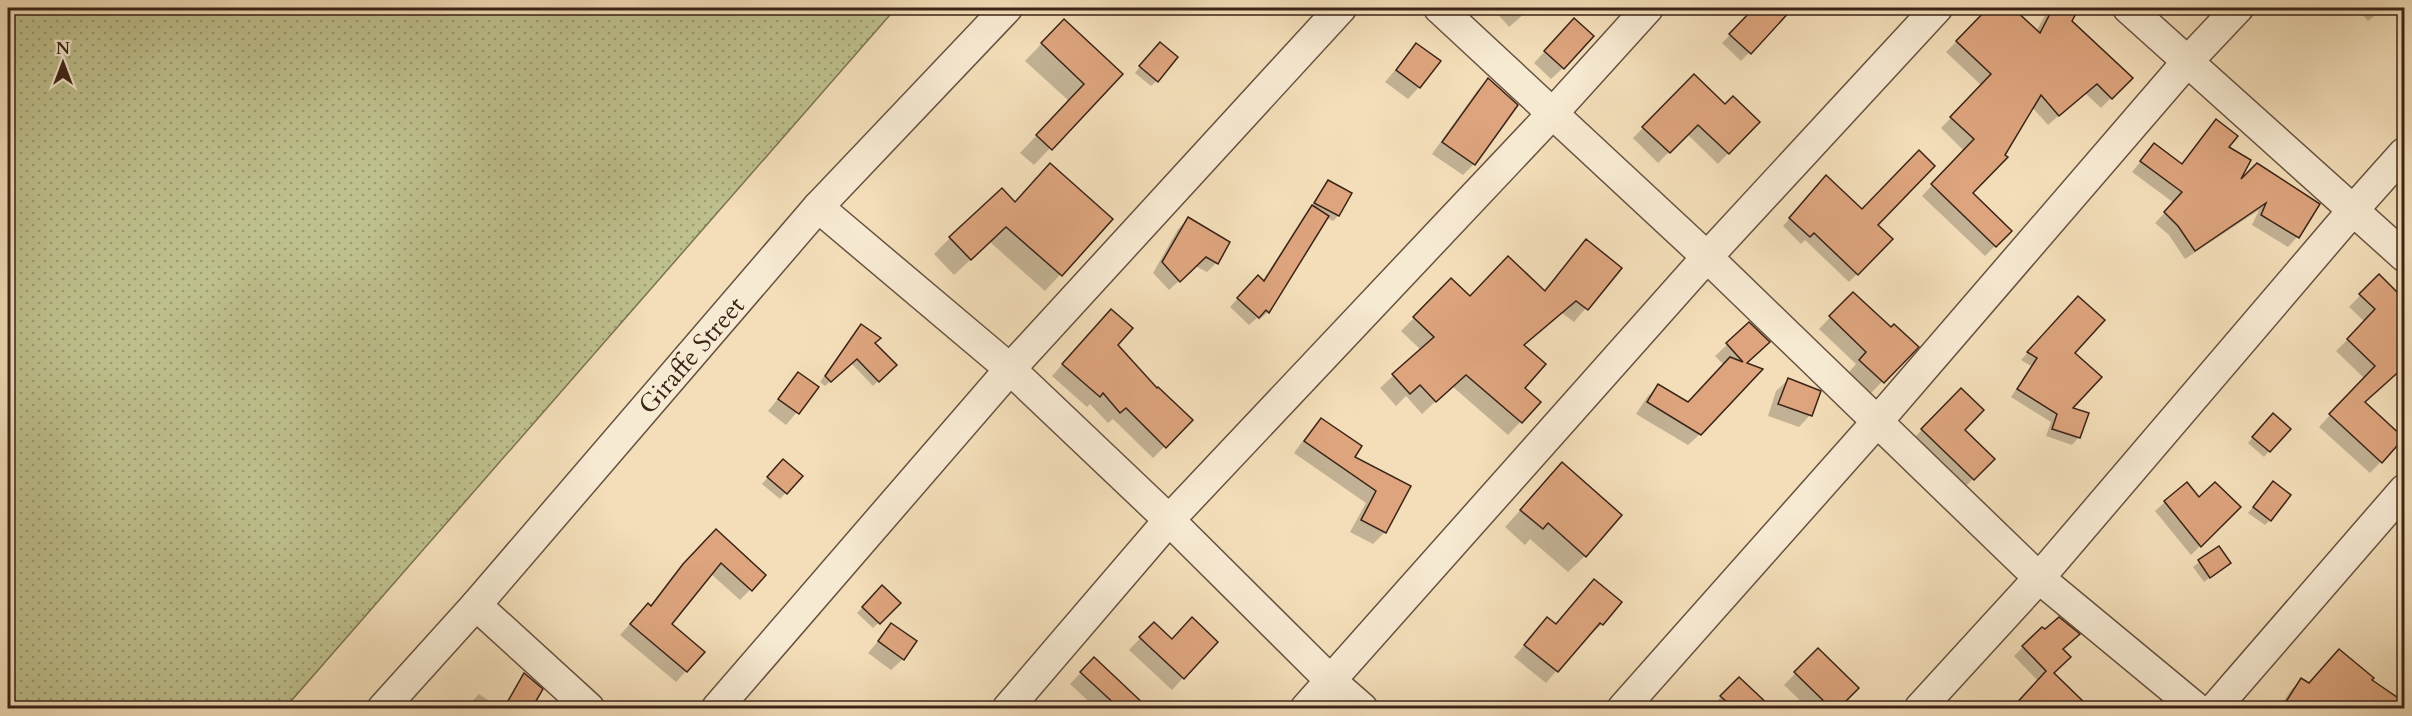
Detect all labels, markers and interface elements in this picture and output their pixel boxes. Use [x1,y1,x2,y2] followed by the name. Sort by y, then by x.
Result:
[33,33,93,93] north arrow
[56,38,70,60] text: N
[630,289,752,422] street label: Giraffe Street

